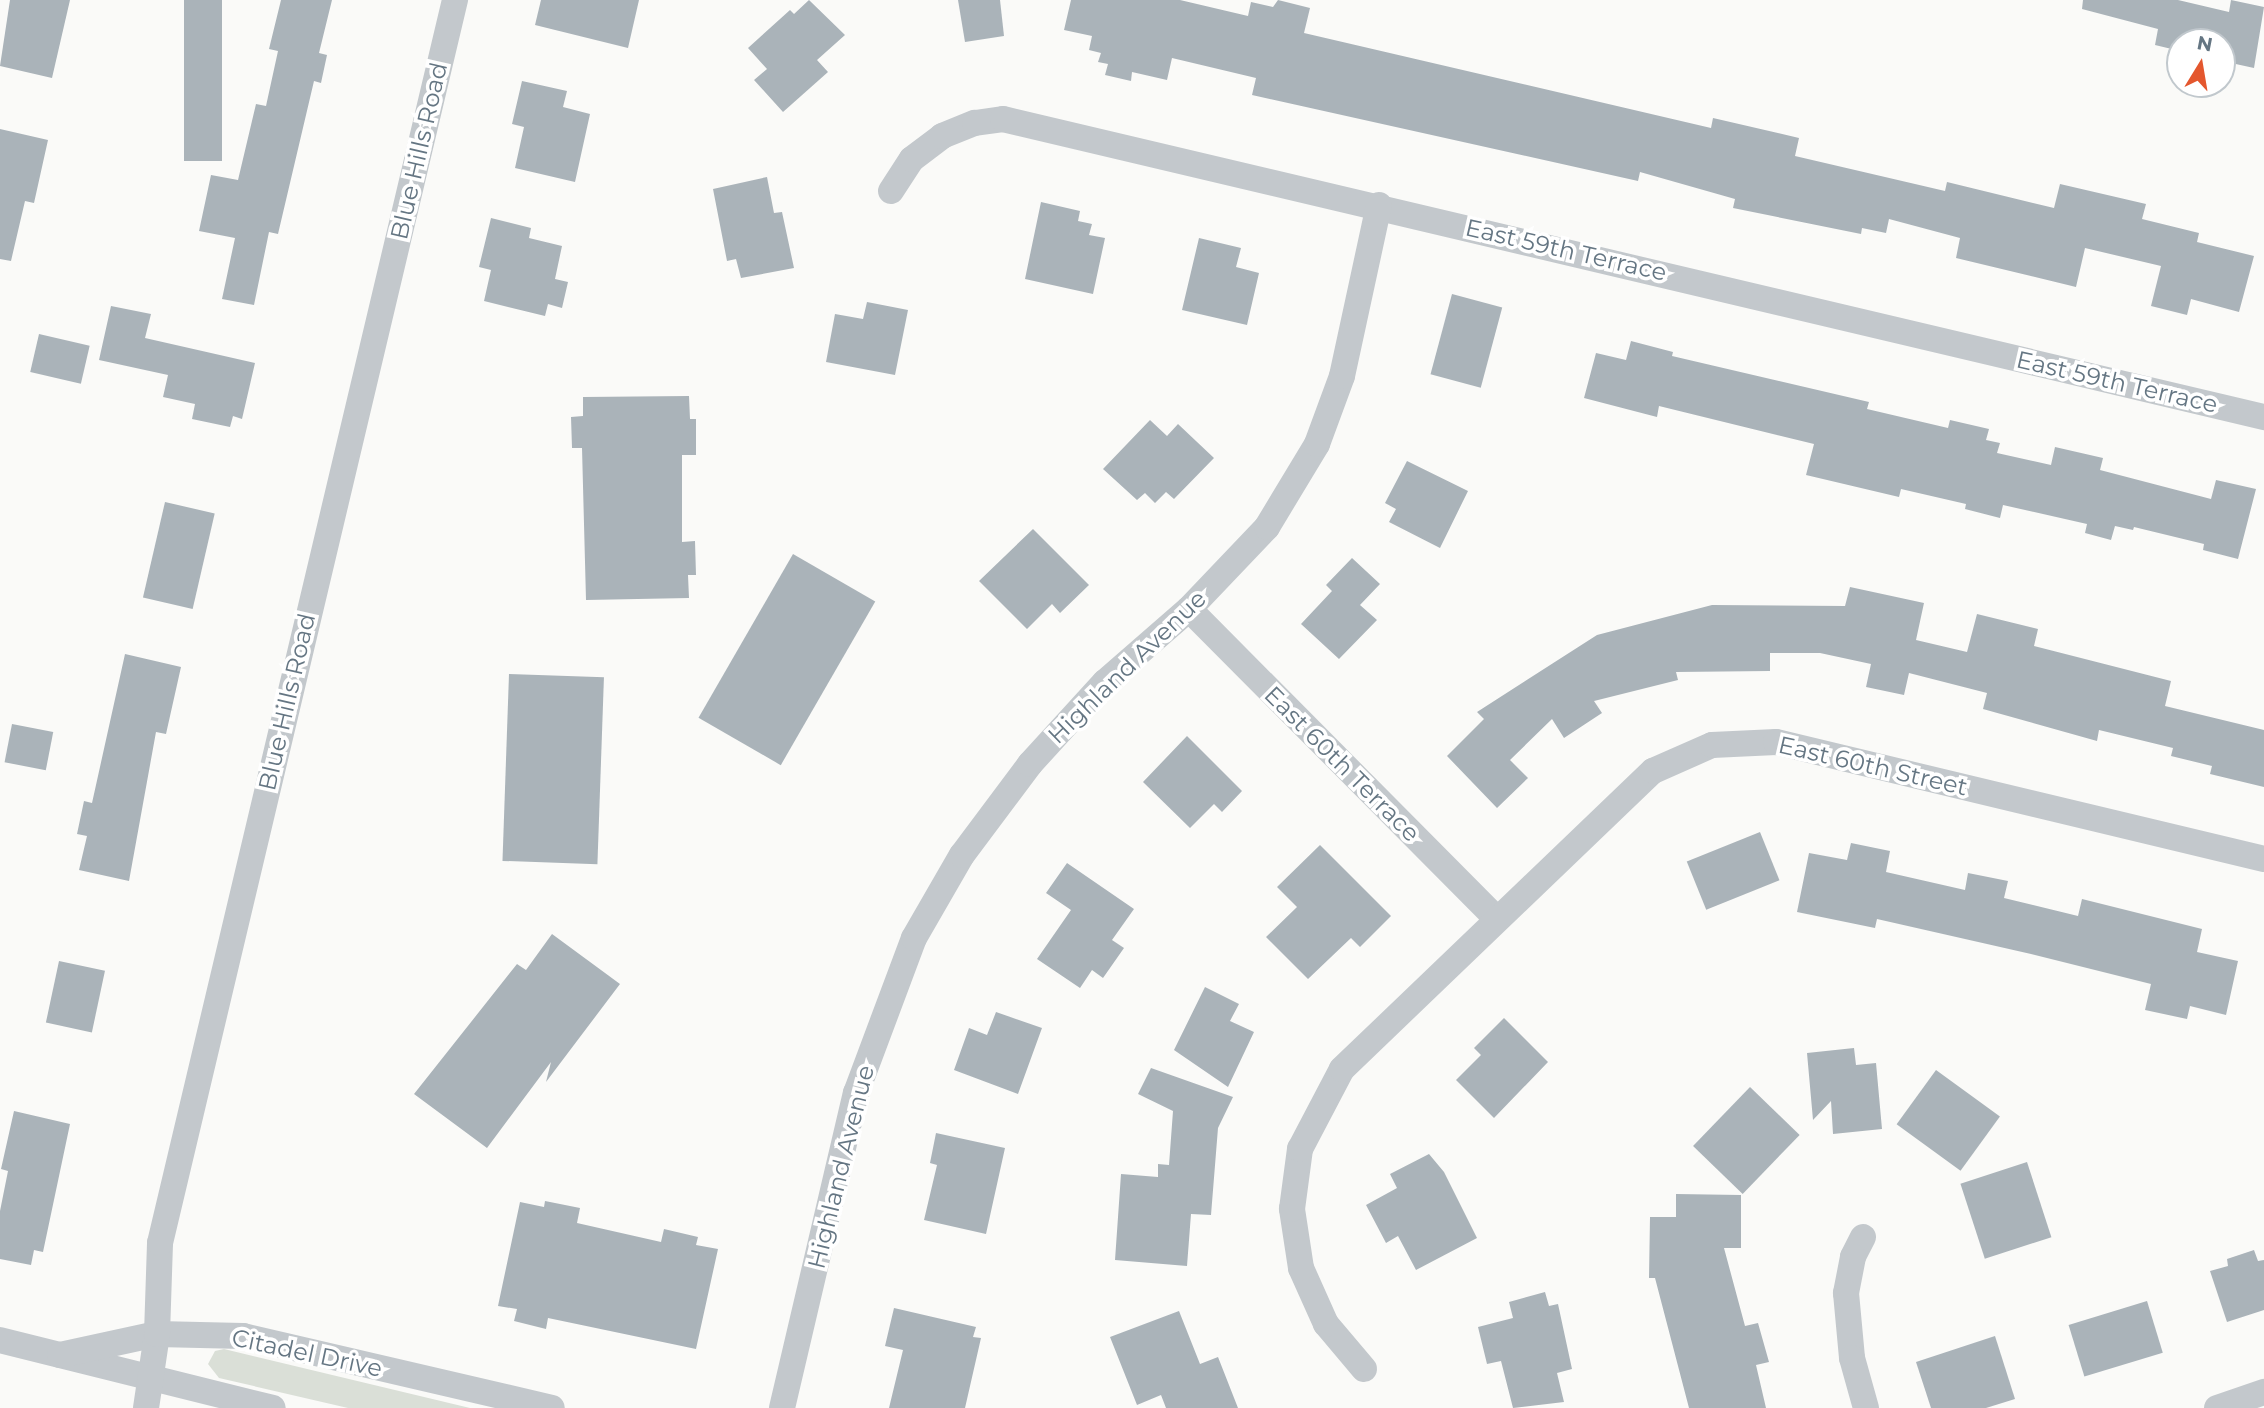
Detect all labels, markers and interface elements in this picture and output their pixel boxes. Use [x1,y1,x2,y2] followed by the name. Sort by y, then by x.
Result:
[2166,28,2236,98] north arrow
[2195,31,2214,57] text: N
[385,60,453,242] street label: Blue Hills Road
[1463,213,1669,287] street label: East 59th Terrace
[2014,345,2220,419] street label: East 59th Terrace
[1042,584,1212,750] street label: Highland Avenue
[253,611,321,793] street label: Blue Hills Road
[1258,680,1426,848] street label: East 60th Terrace
[1776,730,1970,802] street label: East 60th Street
[802,1062,880,1272] street label: Highland Avenue
[229,1323,385,1383] street label: Citadel Drive

